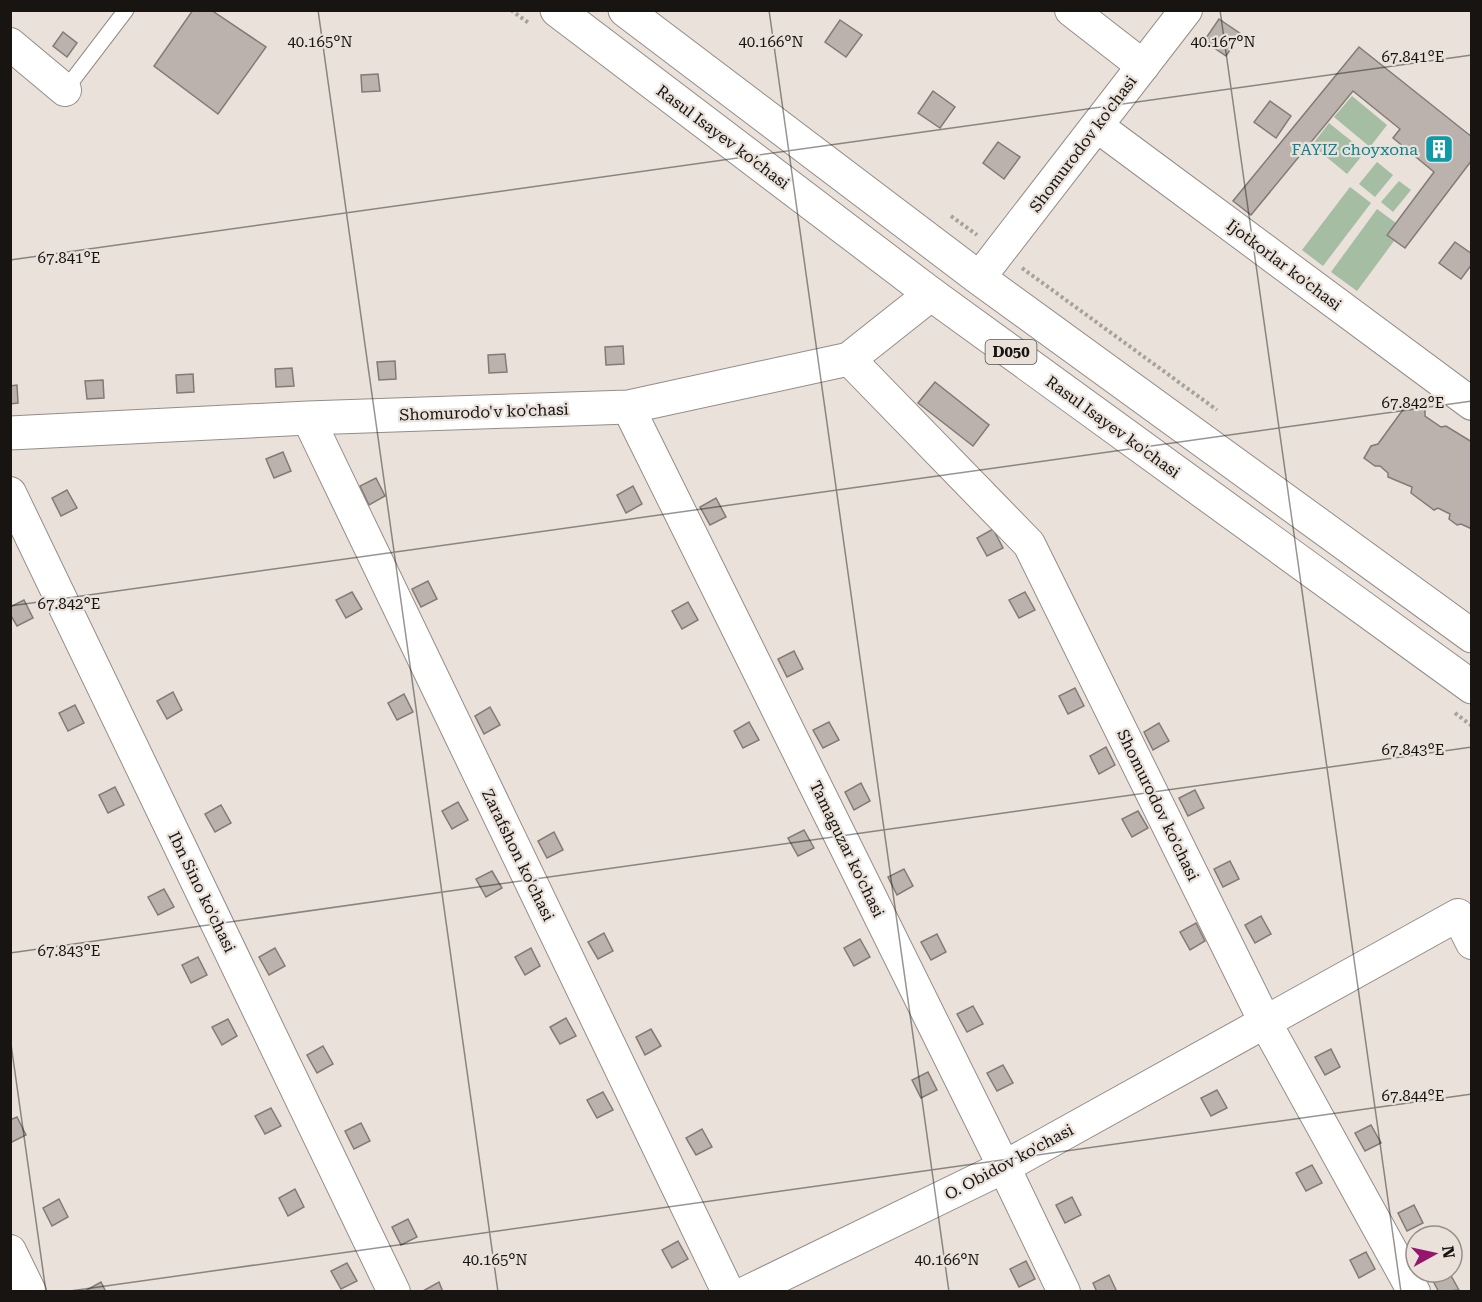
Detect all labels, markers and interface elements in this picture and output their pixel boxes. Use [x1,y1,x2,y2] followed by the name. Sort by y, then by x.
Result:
[287,33,353,51] text: 40.165°N
[738,33,804,51] text: 40.166°N
[1190,33,1256,51] text: 40.167°N
[1382,48,1444,66] text: 67.841°E
[1025,72,1141,216] street label: Shomurodov ko'chasi
[653,81,793,193] street label: Rasul Isayev ko'chasi
[1423,133,1455,165] building icon: FAYIZ choyxona
[1291,140,1418,159] place label: FAYIZ choyxona
[1223,216,1345,314] street label: Ijotkorlar ko'chasi
[38,249,100,267] text: 67.841°E
[986,340,1036,364] road number: D050
[1042,372,1184,482] street label: Rasul Isayev ko'chasi
[1382,394,1444,412] text: 67.842°E
[399,400,569,424] street label: Shomurodo'v ko'chasi
[38,595,100,613] text: 67.842°E
[1113,726,1203,884] street label: Shomurodov ko'chasi
[1382,741,1444,759] text: 67.843°E
[806,778,888,920] street label: Tamaguzar ko'chasi
[478,786,558,924] street label: Zarafshon ko'chasi
[165,828,239,956] street label: Ibn Sino ko'chasi
[38,942,100,960] text: 67.843°E
[1382,1087,1444,1105] text: 67.844°E
[941,1120,1077,1204] street label: O. Obidov ko'chasi
[1404,1224,1464,1284] north arrow
[1438,1245,1459,1259] text: N
[462,1251,528,1269] text: 40.165°N
[914,1251,980,1269] text: 40.166°N

